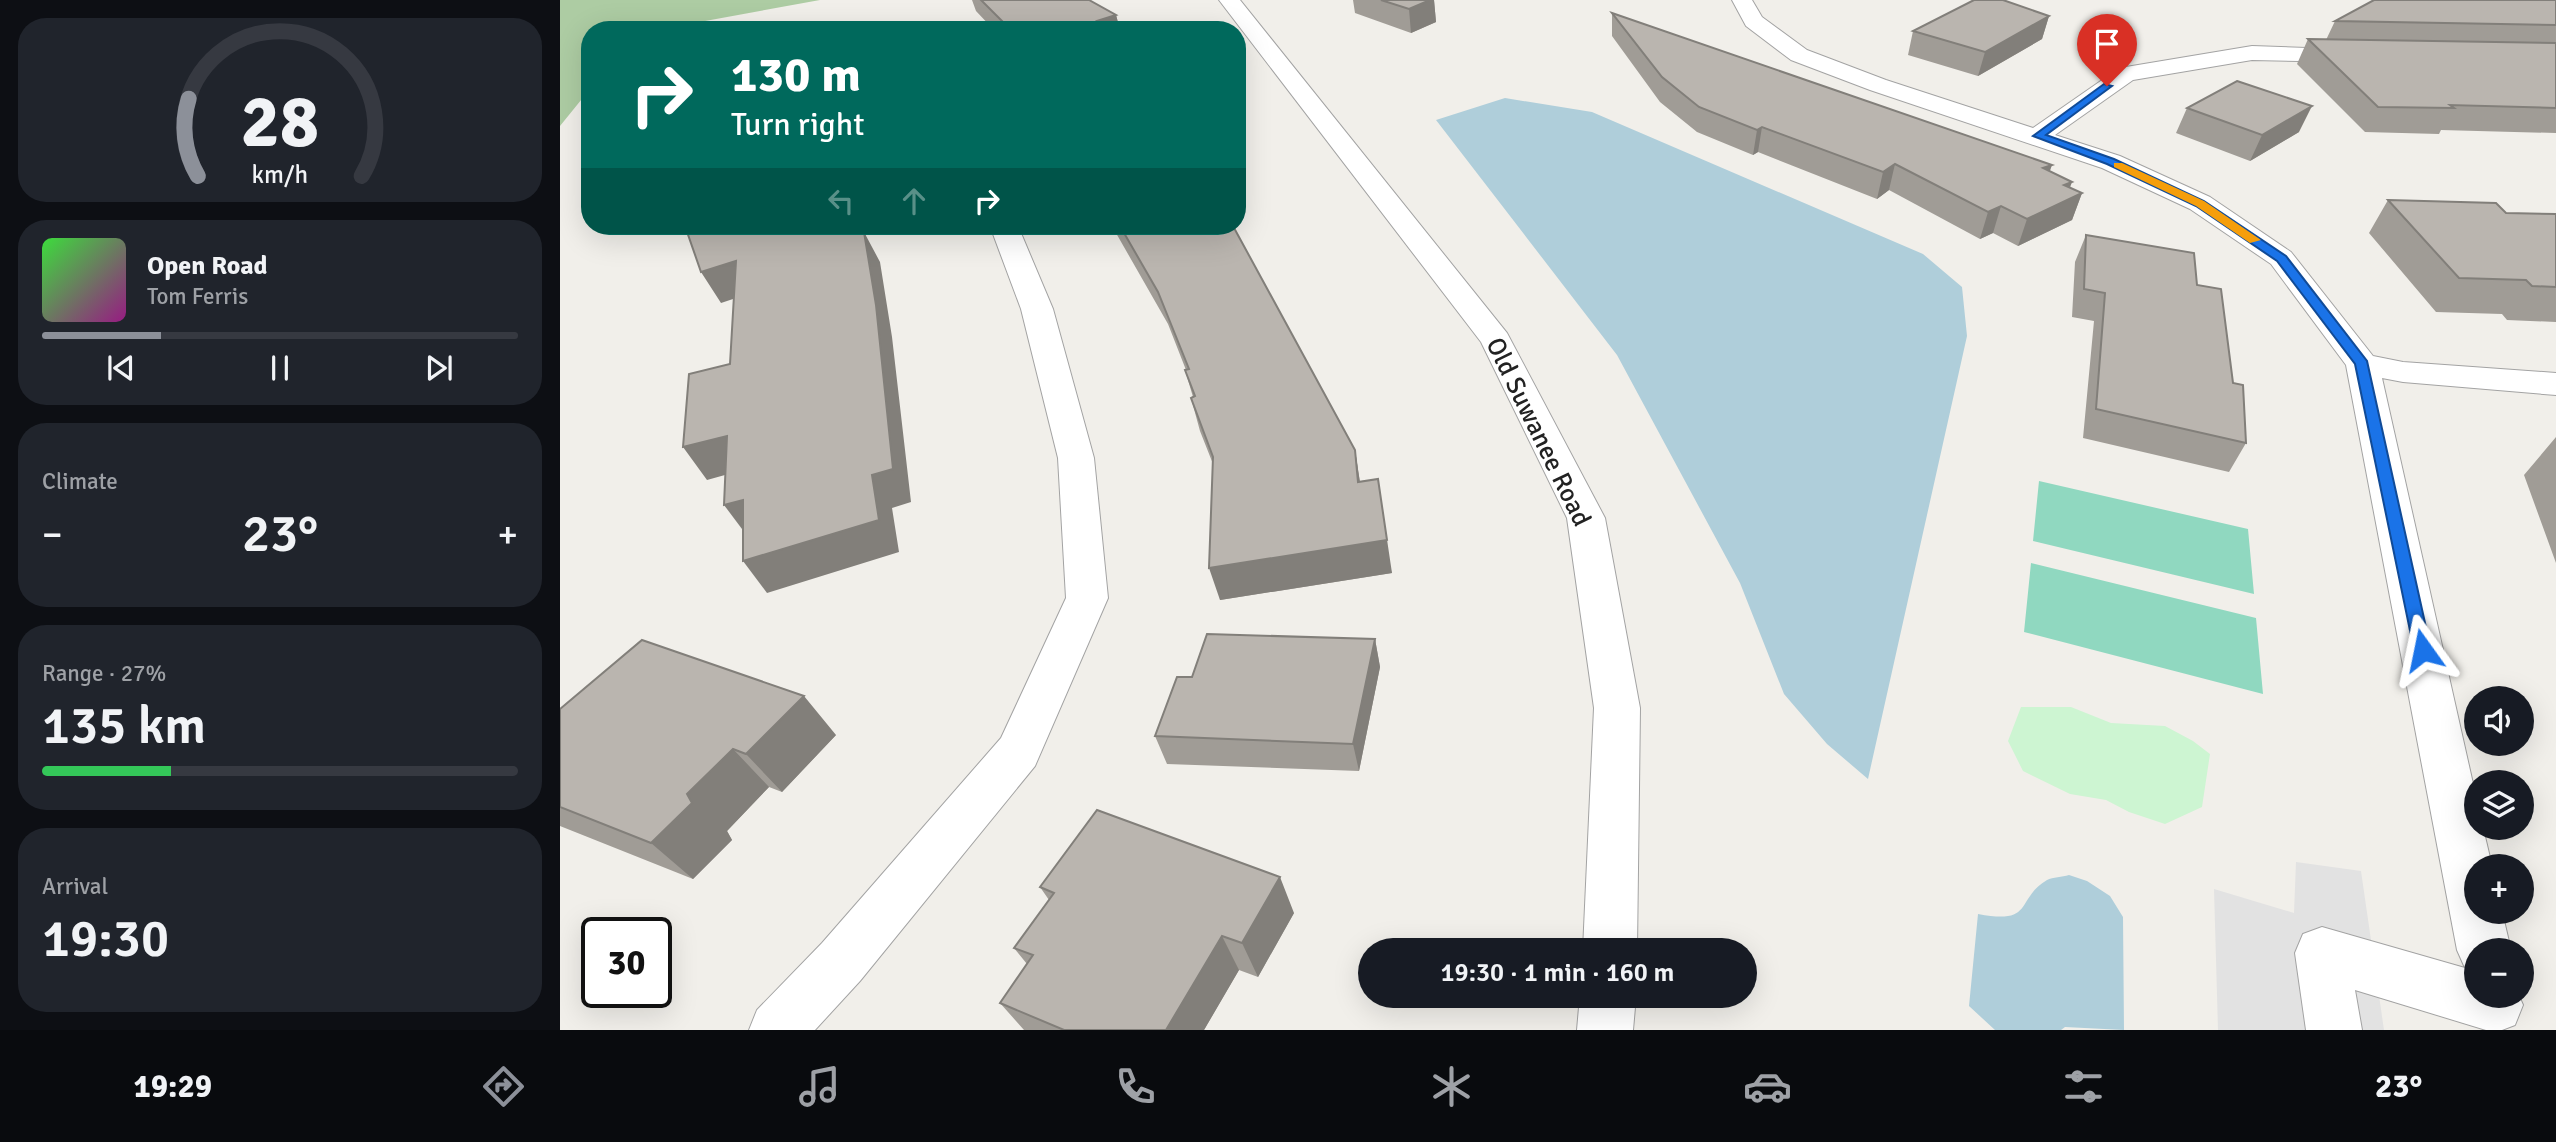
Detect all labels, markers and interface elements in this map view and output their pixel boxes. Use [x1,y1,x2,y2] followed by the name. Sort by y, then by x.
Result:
[2077,14,2137,86] pin
[2088,25,2126,63] icon: arrive
[731,45,861,105] text: 130 m
[616,49,707,140] icon: right
[241,79,319,168] text: 28
[731,105,864,144] text: Turn right
[252,159,308,190] text: km/h
[822,182,860,220] icon: left
[895,182,933,220] icon: ahead
[968,182,1006,220] icon: right
[147,250,268,282] text: Open Road
[147,282,248,311] text: Tom Ferris
[1478,332,1598,532] street label: Old Suwanee Road
[102,349,140,387] icon: previous
[261,349,299,387] icon: pause
[420,349,458,387] icon: next
[42,467,118,496] text: Climate
[242,502,318,566] text: 23°
[42,511,63,558] text: −
[497,511,518,558] text: +
[2386,613,2460,687] position arrow
[42,659,166,688] text: Range · 27%
[2464,686,2534,1008] map controls
[2464,686,2534,756] button: sound
[42,694,206,758] text: 135 km
[2464,770,2534,840] button: layers
[2464,854,2534,924] button: +
[42,872,108,901] text: Arrival
[42,907,169,971] text: 19:30
[581,917,672,1008] speed limit sign: 30
[2464,938,2534,1008] button: −
[1441,957,1674,989] text: 19:30 · 1 min · 160 m
[479,1062,528,1111] icon: directions
[795,1062,844,1111] icon: music
[1111,1062,1160,1111] icon: phone
[1427,1062,1476,1111] icon: climate
[1743,1062,1792,1111] icon: car
[2059,1062,2108,1111] icon: filters
[134,1067,212,1106] text: 19:29
[2375,1067,2422,1106] text: 23°

